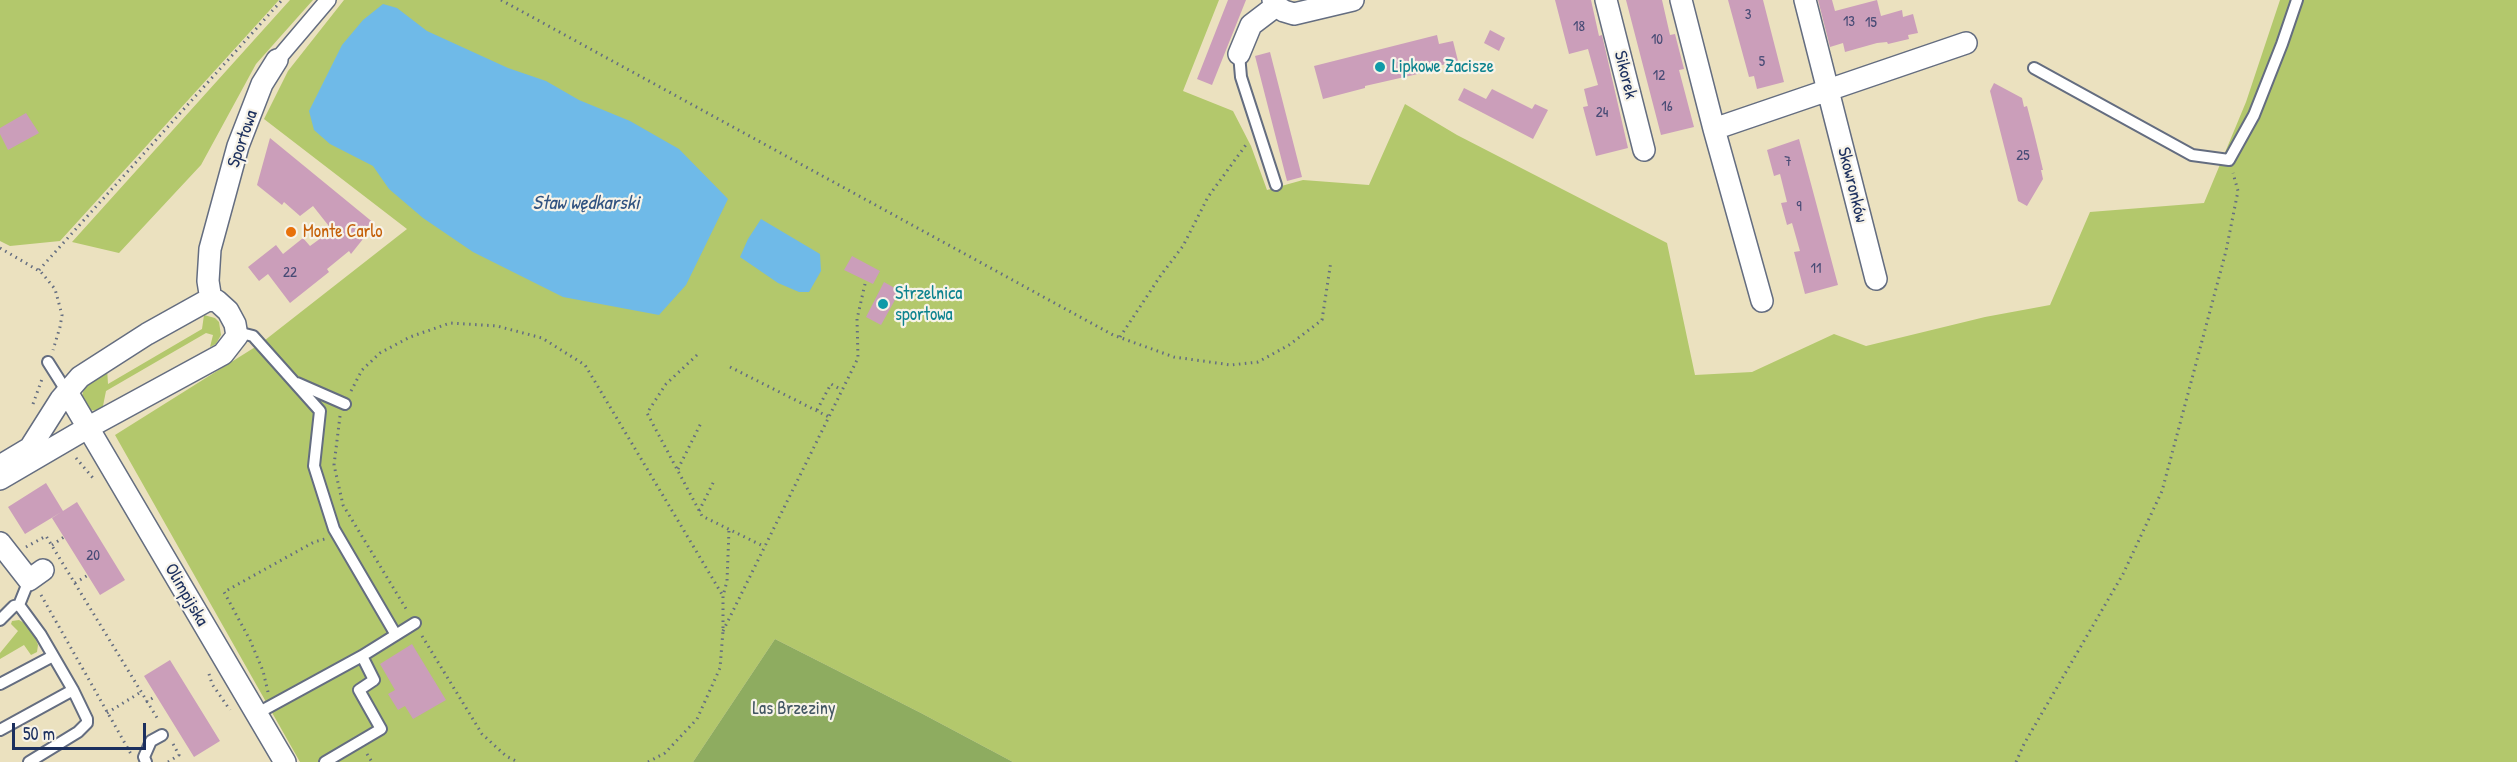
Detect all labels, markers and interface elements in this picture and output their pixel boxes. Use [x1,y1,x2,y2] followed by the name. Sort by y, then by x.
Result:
[1745,6,1751,24] house number: 3
[1843,13,1855,31] house number: 13
[1865,14,1877,32] house number: 15
[1573,18,1585,36] house number: 18
[1651,31,1663,49] house number: 10
[1609,49,1641,101] street label: Sikorek
[1759,53,1765,71] house number: 5
[1392,56,1494,78] place label: Lipkowe Zacisze
[1373,60,1387,74] marker: Lipkowe Zacisze
[1653,67,1665,85] house number: 12
[1661,98,1673,116] house number: 16
[1596,104,1608,122] house number: 24
[223,108,263,170] street label: Sportowa
[1832,145,1872,225] street label: Skowronków
[2016,147,2030,165] house number: 25
[1784,153,1792,171] house number: 7
[532,192,640,216] water label: Staw wędkarski
[1796,198,1802,216] house number: 9
[303,221,382,243] place label: Monte Carlo
[284,225,298,239] marker: Monte Carlo
[1811,260,1821,278] house number: 11
[283,264,297,282] house number: 22
[895,283,962,326] place label: Strzelnica sportowa
[876,297,890,311] marker: Strzelnica sportowa
[86,547,100,565] house number: 20
[160,560,212,630] street label: Olimpijska
[752,698,836,720] park label: Las Brzeziny
[15,711,148,749] scale bar
[23,721,55,746] text: 50 m

